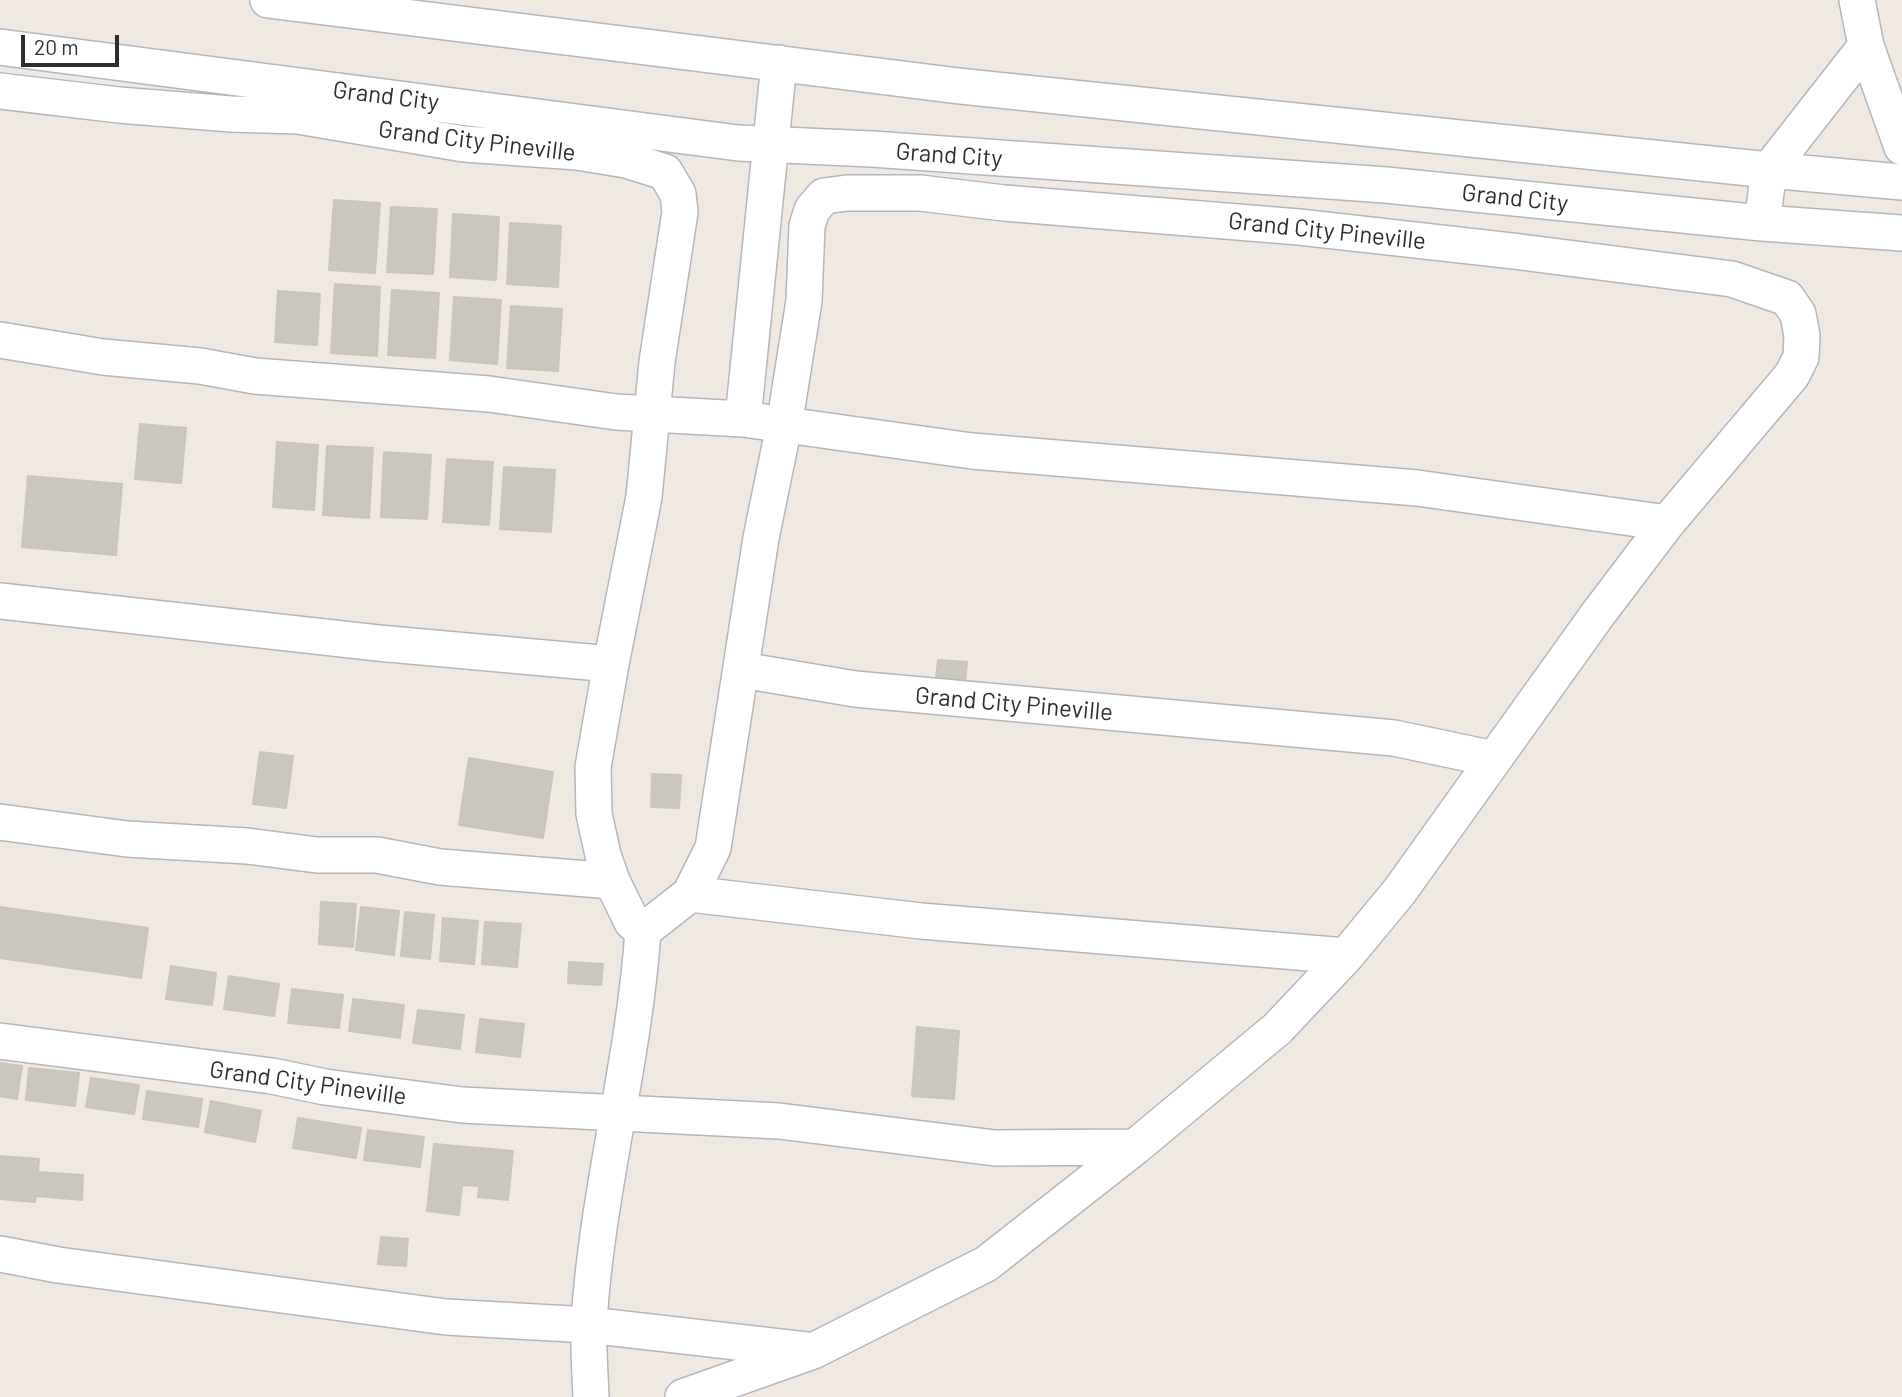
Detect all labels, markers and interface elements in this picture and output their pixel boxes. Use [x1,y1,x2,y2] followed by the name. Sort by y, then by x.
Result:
[24,21,122,65] scale bar
[34,34,79,59] text: 20 m
[331,75,441,117] street label: Grand City
[377,115,577,167] street label: Grand City Pineville
[895,137,1003,173] street label: Grand City
[1460,178,1570,218] street label: Grand City
[1227,206,1427,256] street label: Grand City Pineville
[914,681,1114,727] street label: Grand City Pineville
[208,1055,408,1111] street label: Grand City Pineville

